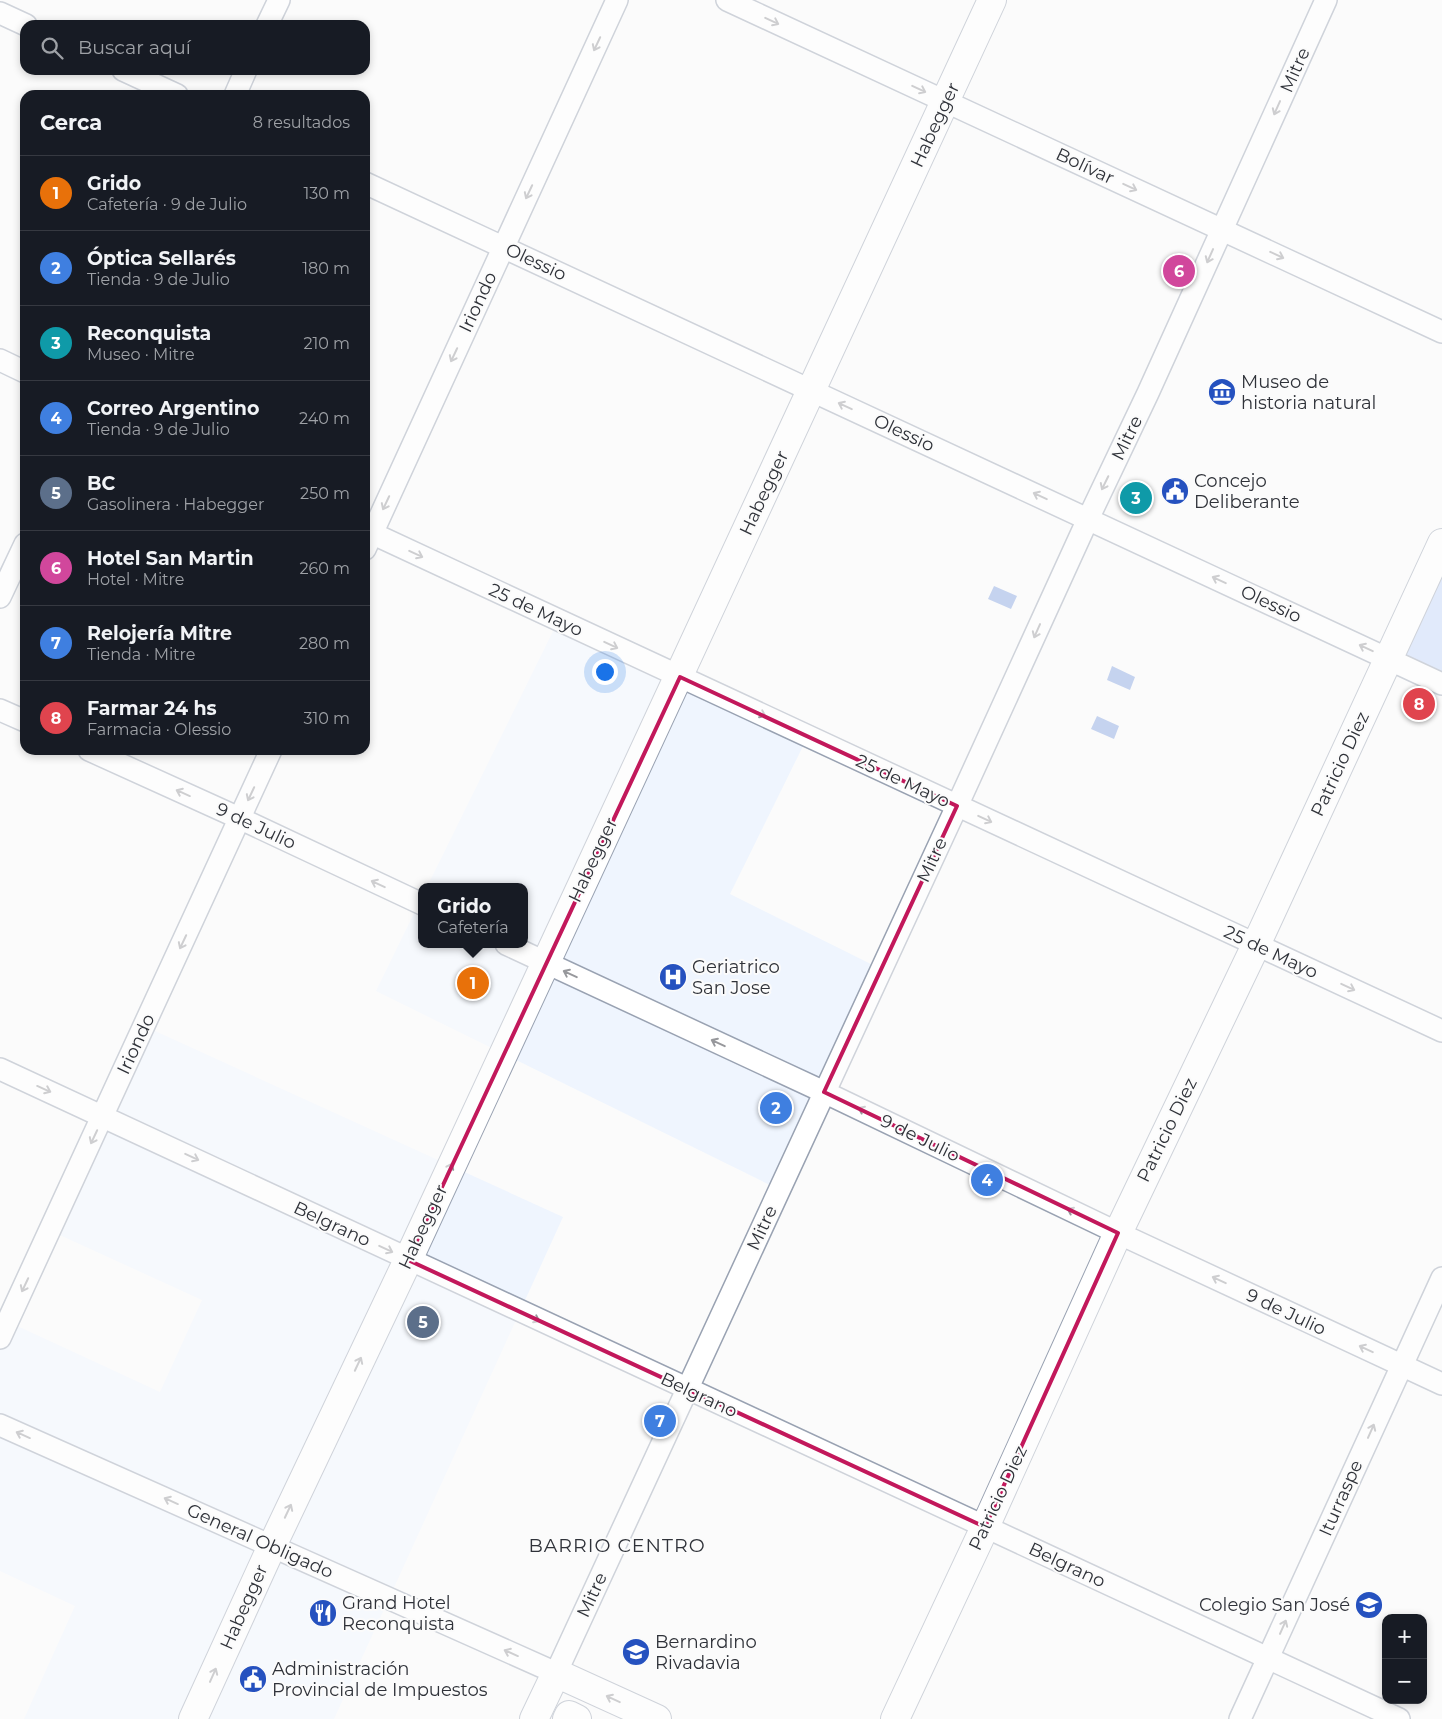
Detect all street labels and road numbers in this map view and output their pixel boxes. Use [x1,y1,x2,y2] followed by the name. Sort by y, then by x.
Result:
[1275,44,1315,96] street label: Mitre
[906,79,964,171] street label: Habegger
[1052,143,1118,189] street label: Bolívar
[502,238,570,286] street label: Olessio
[454,268,502,336] street label: Iriondo
[870,409,938,457] street label: Olessio
[1107,412,1147,464] street label: Mitre
[735,447,793,539] street label: Habegger
[486,579,586,641] street label: 25 de Mayo
[1237,580,1305,628] street label: Olessio
[1306,708,1374,820] street label: Patricio Diez
[853,750,953,812] street label: 25 de Mayo
[213,798,299,854] street label: 9 de Julio
[564,814,622,906] street label: Habegger
[912,834,952,886] street label: Mitre
[1221,921,1321,983] street label: 25 de Mayo
[112,1010,160,1078] street label: Iriondo
[1132,1074,1202,1186] street label: Patricio Diez
[877,1109,963,1167] street label: 9 de Julio
[394,1181,452,1273] street label: Habegger
[290,1197,374,1251] street label: Belgrano
[742,1202,782,1254] street label: Mitre
[1243,1284,1329,1340] street label: 9 de Julio
[657,1368,741,1422] street label: Belgrano
[964,1442,1032,1554] street label: Patricio Diez
[1315,1456,1368,1539] street label: Iturraspe
[183,1499,337,1583] street label: General Obligado
[1025,1538,1109,1592] street label: Belgrano
[215,1561,273,1653] street label: Habegger
[572,1569,612,1621] street label: Mitre

